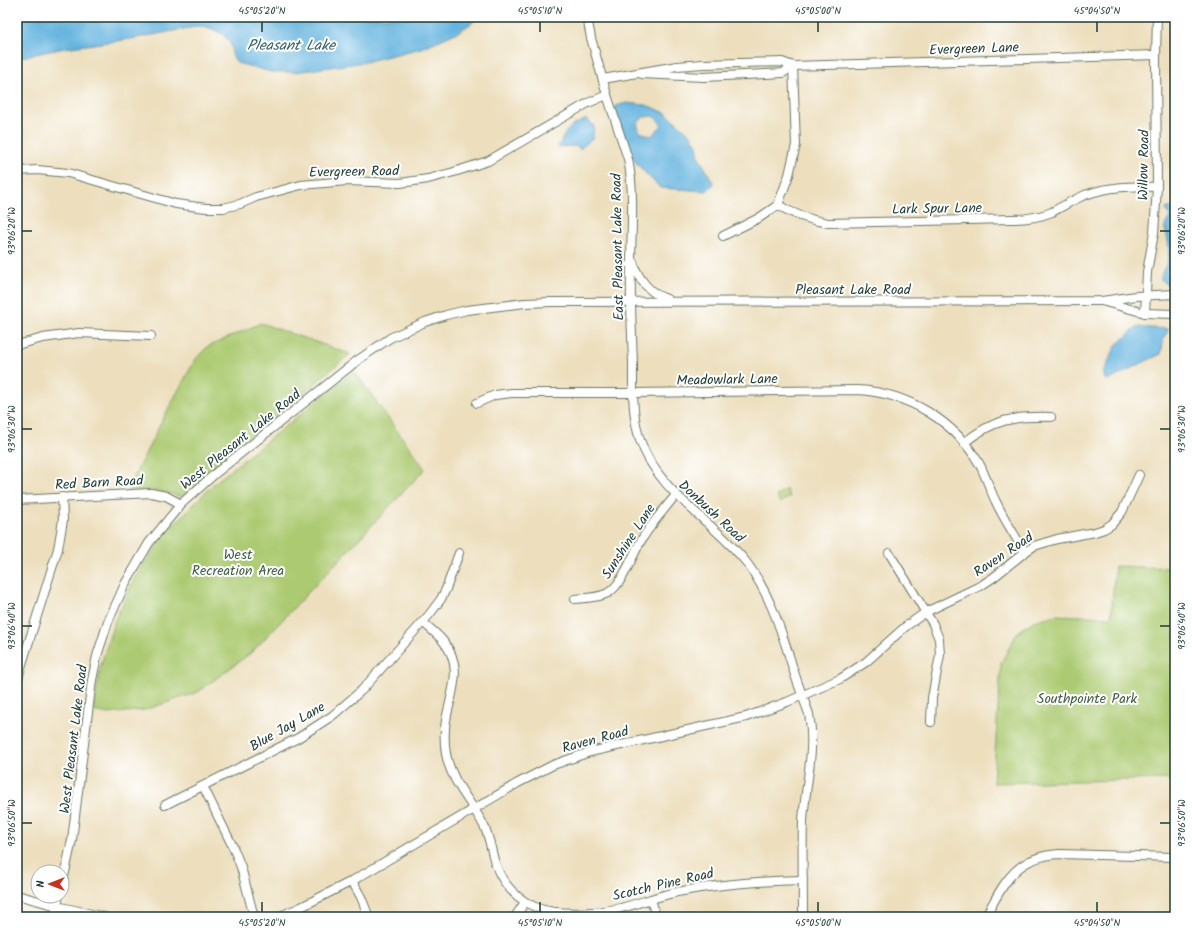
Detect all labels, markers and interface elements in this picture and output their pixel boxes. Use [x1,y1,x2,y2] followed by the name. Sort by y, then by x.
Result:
[239,3,286,19] text: 45°05'20"N
[518,3,562,19] text: 45°05'10"N
[795,3,841,19] text: 45°05'00"N
[1074,3,1121,19] text: 45°04'50"N
[247,34,336,58] water label: Pleasant Lake
[929,36,1020,62] street label: Evergreen Lane
[1132,129,1156,201] street label: Willow Road
[309,160,400,184] street label: Evergreen Road
[606,172,630,321] street label: East Pleasant Lake Road
[892,197,983,221] street label: Lark Spur Lane
[4,207,20,255] text: 93°06'20"W
[1174,207,1190,255] text: 93°06'20"W
[795,279,912,301] street label: Pleasant Lake Road
[676,368,779,392] street label: Meadowlark Lane
[175,383,307,496] street label: West Pleasant Lake Road
[4,405,20,453] text: 93°06'30"W
[1174,405,1190,453] text: 93°06'30"W
[54,470,145,496] street label: Red Barn Road
[673,475,750,549] street label: Donbush Road
[596,499,662,584] street label: Sunshine Lane
[969,526,1039,583] street label: Raven Road
[192,544,284,582] park label: West Recreation Area
[4,602,20,650] text: 93°06'40"W
[1174,602,1190,650] text: 93°06'40"W
[54,662,94,815] street label: West Pleasant Lake Road
[1037,688,1137,710] park label: Southpointe Park
[246,696,330,757] street label: Blue Jay Lane
[560,720,632,759] street label: Raven Road
[4,799,20,847] text: 93°06'50"W
[1174,799,1190,847] text: 93°06'50"W
[610,862,717,907] street label: Scotch Pine Road
[30,864,70,904] north arrow
[32,880,50,887] text: N
[239,915,286,931] text: 45°05'20"N
[518,915,562,931] text: 45°05'10"N
[795,915,841,931] text: 45°05'00"N
[1074,915,1121,931] text: 45°04'50"N

